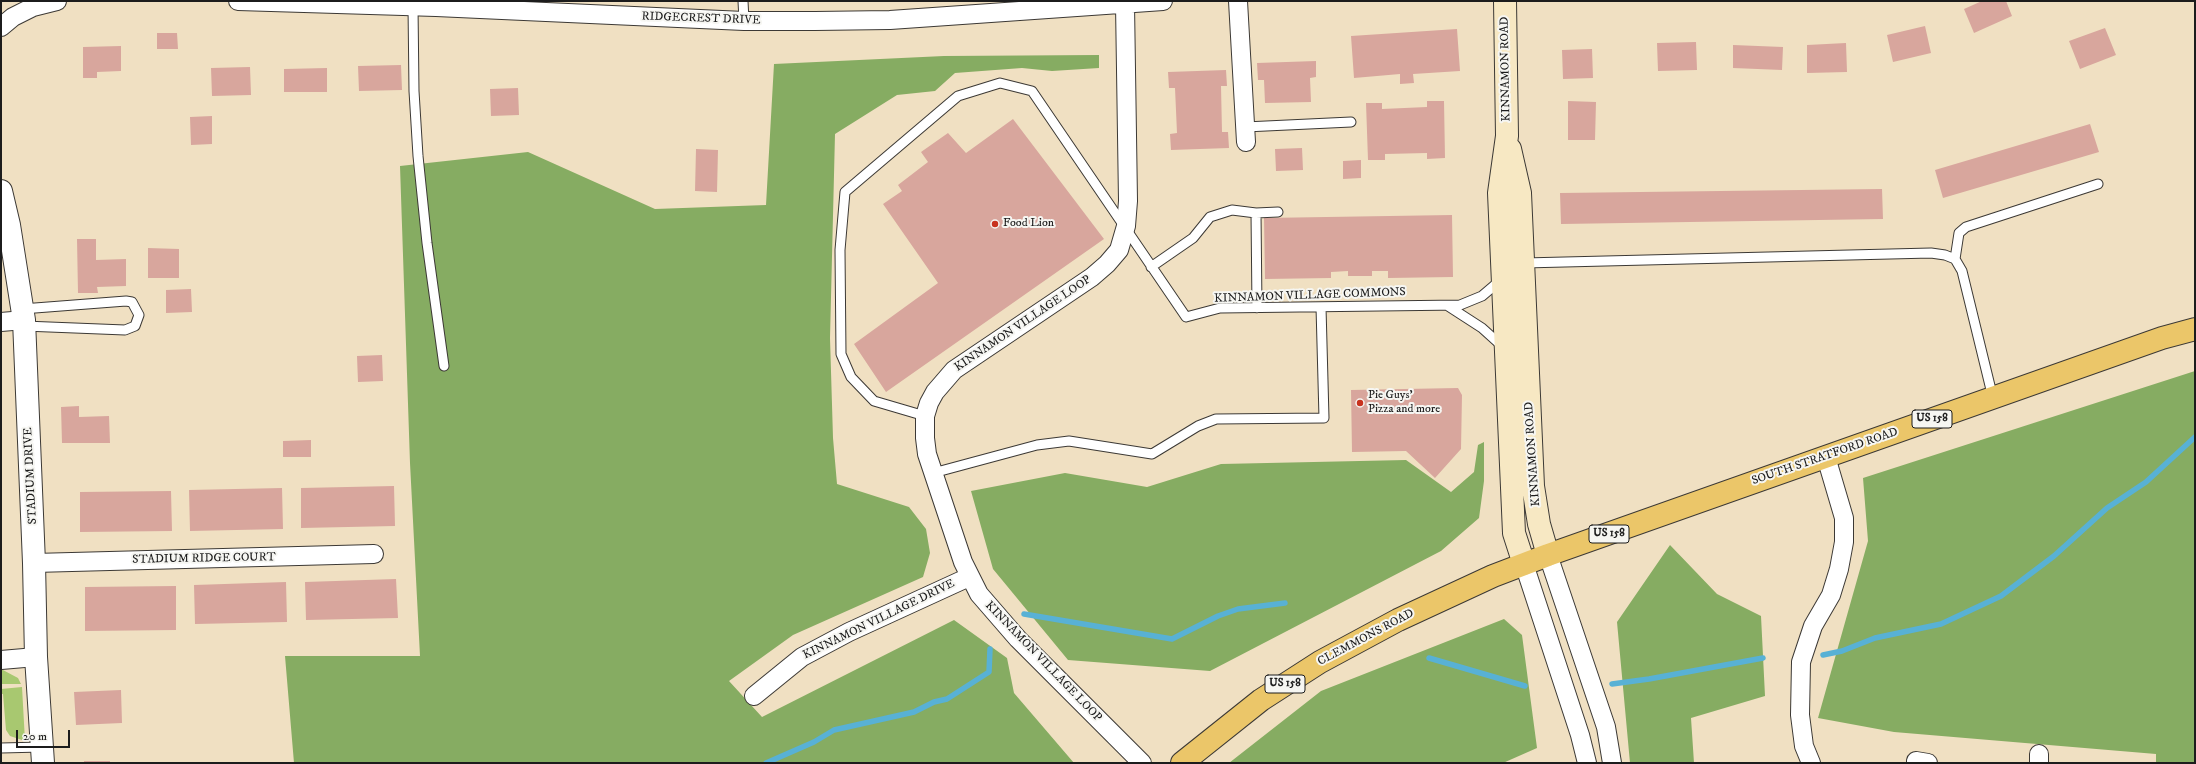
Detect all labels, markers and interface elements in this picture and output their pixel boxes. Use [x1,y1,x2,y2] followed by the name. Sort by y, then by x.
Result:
[641,10,761,28] street label: RIDGECREST DRIVE
[1498,16,1514,122] street label: KINNAMON ROAD
[1003,217,1054,231] place label: Food Lion
[990,219,1000,229] marker: Food Lion
[952,273,1094,375] street label: KINNAMON VILLAGE LOOP
[1214,285,1406,307] street label: KINNAMON VILLAGE COMMONS
[1368,389,1440,417] place label: Pie Guys' Pizza and more
[1355,398,1365,408] marker: Pie Guys' Pizza and more
[1522,401,1544,507] street label: KINNAMON ROAD
[1912,410,1952,428] road number: US 158
[1750,425,1900,489] street label: SOUTH STRATFORD ROAD
[21,427,41,525] street label: STADIUM DRIVE
[1589,525,1629,543] road number: US 158
[132,551,276,567] street label: STADIUM RIDGE COURT
[801,577,957,663] street label: KINNAMON VILLAGE DRIVE
[982,599,1104,725] street label: KINNAMON VILLAGE LOOP
[1315,607,1417,669] street label: CLEMMONS ROAD
[1265,675,1305,693] road number: US 158
[18,722,72,748] scale bar
[23,729,47,744] text: 20 m

